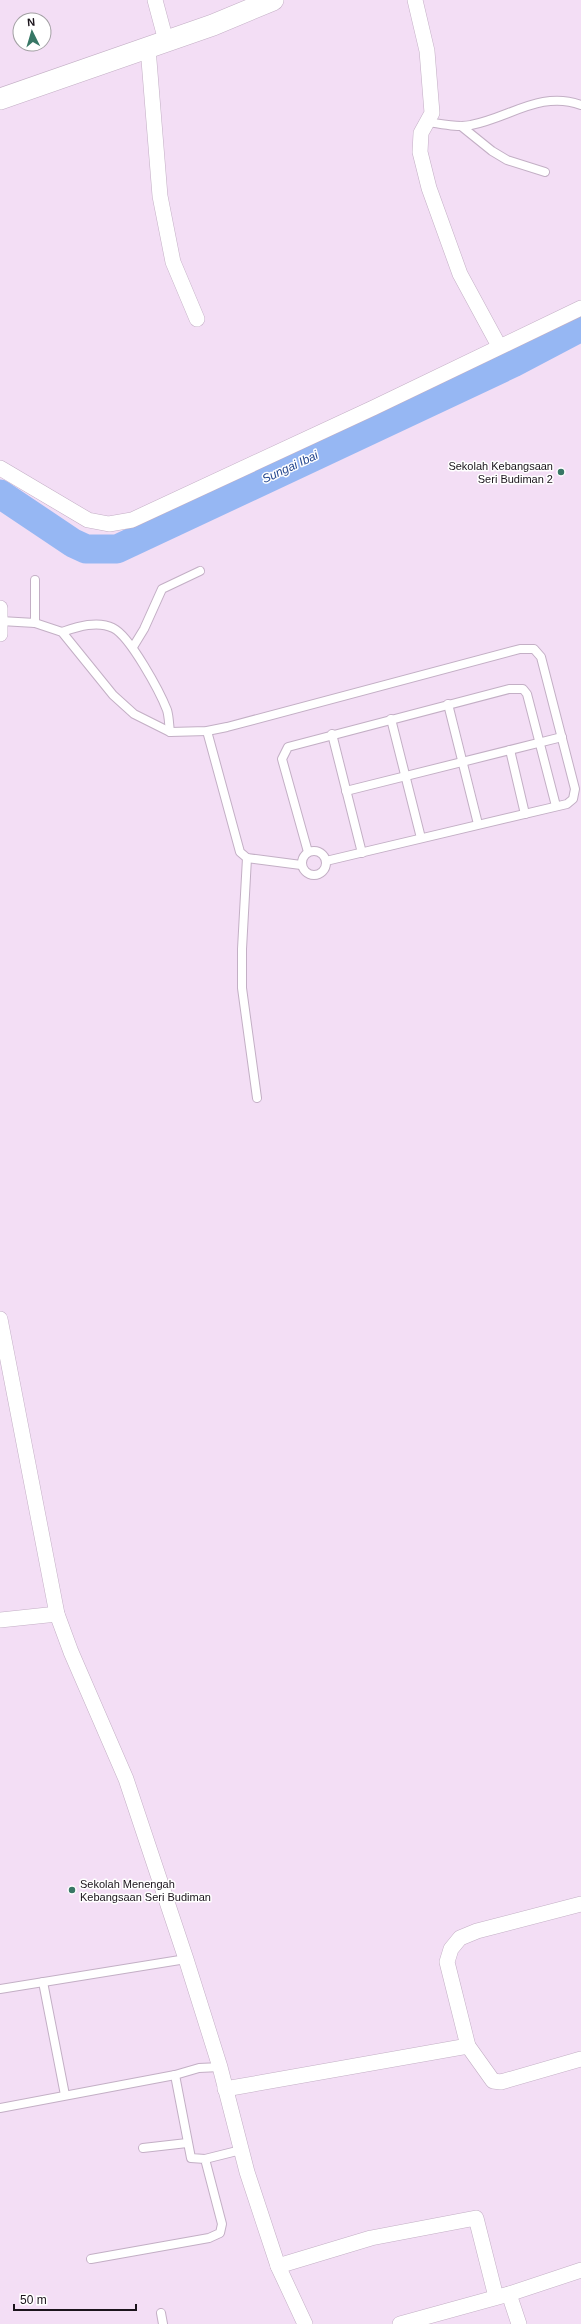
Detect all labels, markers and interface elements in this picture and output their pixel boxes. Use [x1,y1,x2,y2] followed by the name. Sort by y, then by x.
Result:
[12,12,52,52] north arrow
[27,16,36,28] text: N
[260,448,320,486] water label: Sungai Ibai
[448,460,553,485] place label: Sekolah Kebangsaan Seri Budiman 2
[556,467,566,477] marker: Sekolah Kebangsaan Seri Budiman 2
[80,1878,211,1903] place label: Sekolah Menengah Kebangsaan Seri Budiman
[67,1885,77,1895] marker: Sekolah Menengah Kebangsaan Seri Budiman
[14,2286,136,2312] scale bar
[20,2293,47,2307] text: 50 m

